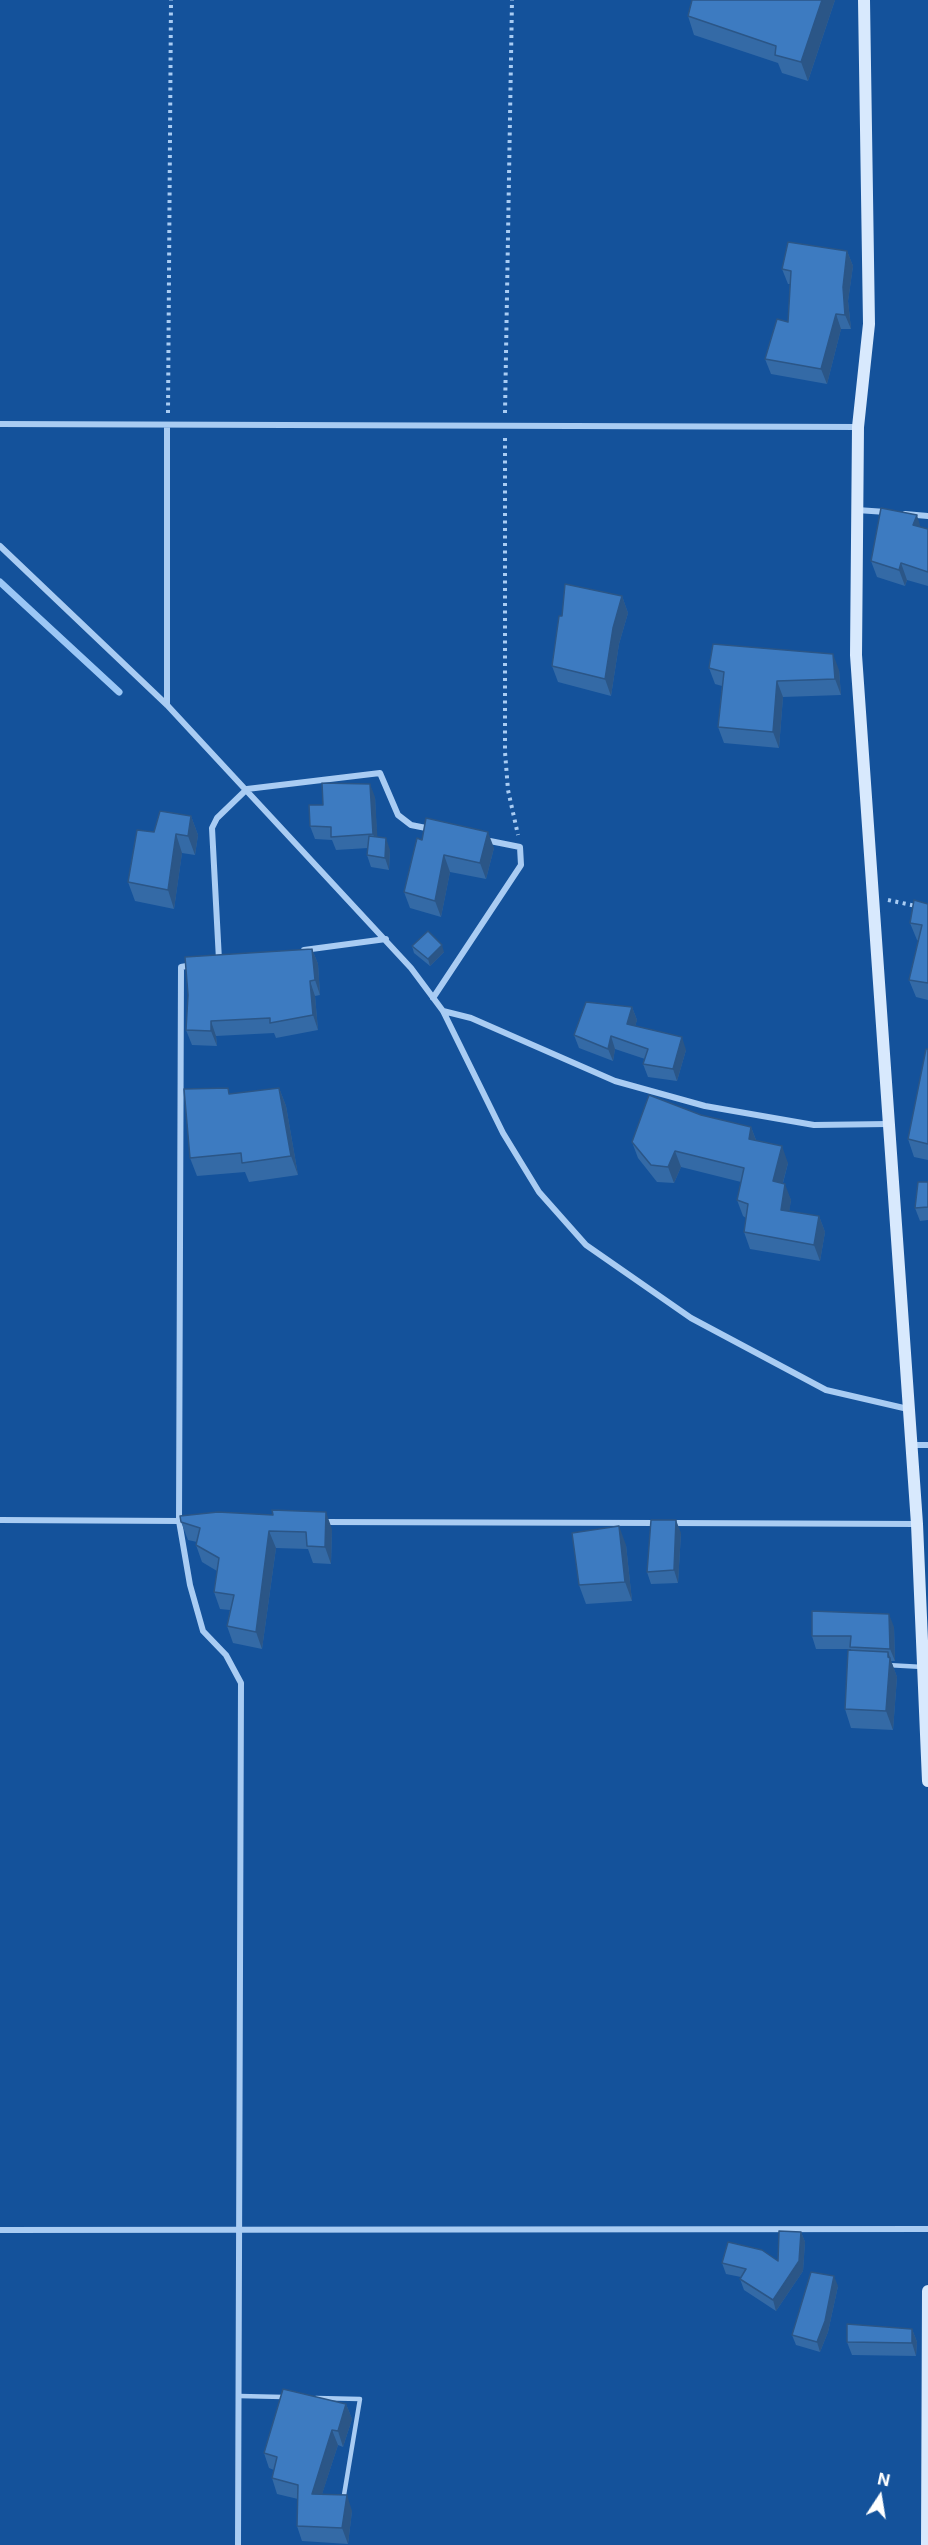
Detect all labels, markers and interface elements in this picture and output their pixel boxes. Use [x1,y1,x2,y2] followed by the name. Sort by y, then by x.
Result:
[850,2467,910,2527] north arrow
[876,2468,892,2490] text: N

